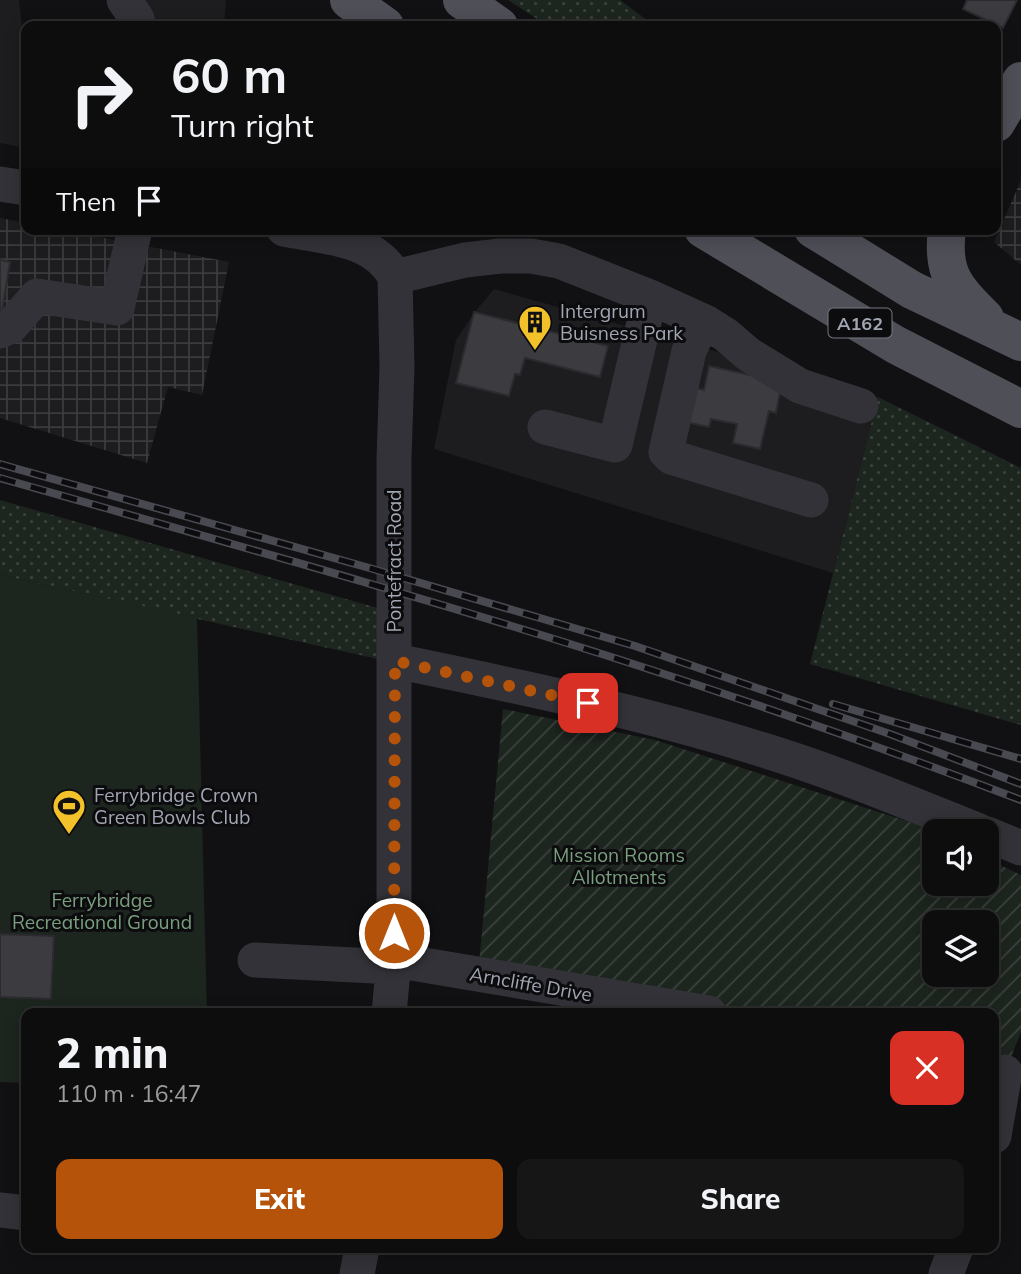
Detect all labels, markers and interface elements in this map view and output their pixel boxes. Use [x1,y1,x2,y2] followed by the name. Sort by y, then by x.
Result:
[171,44,287,105] text: 60 m
[56,49,147,140] icon: right
[171,105,314,145] text: Turn right
[130,182,168,220] icon: arrive
[56,185,116,218] text: Then
[560,299,683,345] place label: Intergrum Buisness Park
[516,303,554,352] building icon: Intergrum Buisness Park
[828,309,892,338] road number: A162
[382,489,406,633] street label: Pontefract Road
[558,673,618,733] pin
[569,684,607,722] icon: arrive
[94,783,258,829] place label: Ferrybridge Crown Green Bowls Club
[50,787,88,836] sports icon: Ferrybridge Crown Green Bowls Club
[922,819,999,987] map controls
[922,819,999,896] button: sound
[553,843,685,889] park label: Mission Rooms Allotments
[12,888,192,934] park label: Ferrybridge Recreational Ground
[357,896,431,970] position arrow
[922,910,999,987] button: layers
[468,961,594,1007] street label: Arncliffe Drive
[56,1026,169,1079] text: 2 min
[890,1031,964,1105] button: close
[56,1079,201,1108] text: 110 m · 16:47
[56,1159,503,1239] button: Exit
[517,1159,964,1239] button: Share

